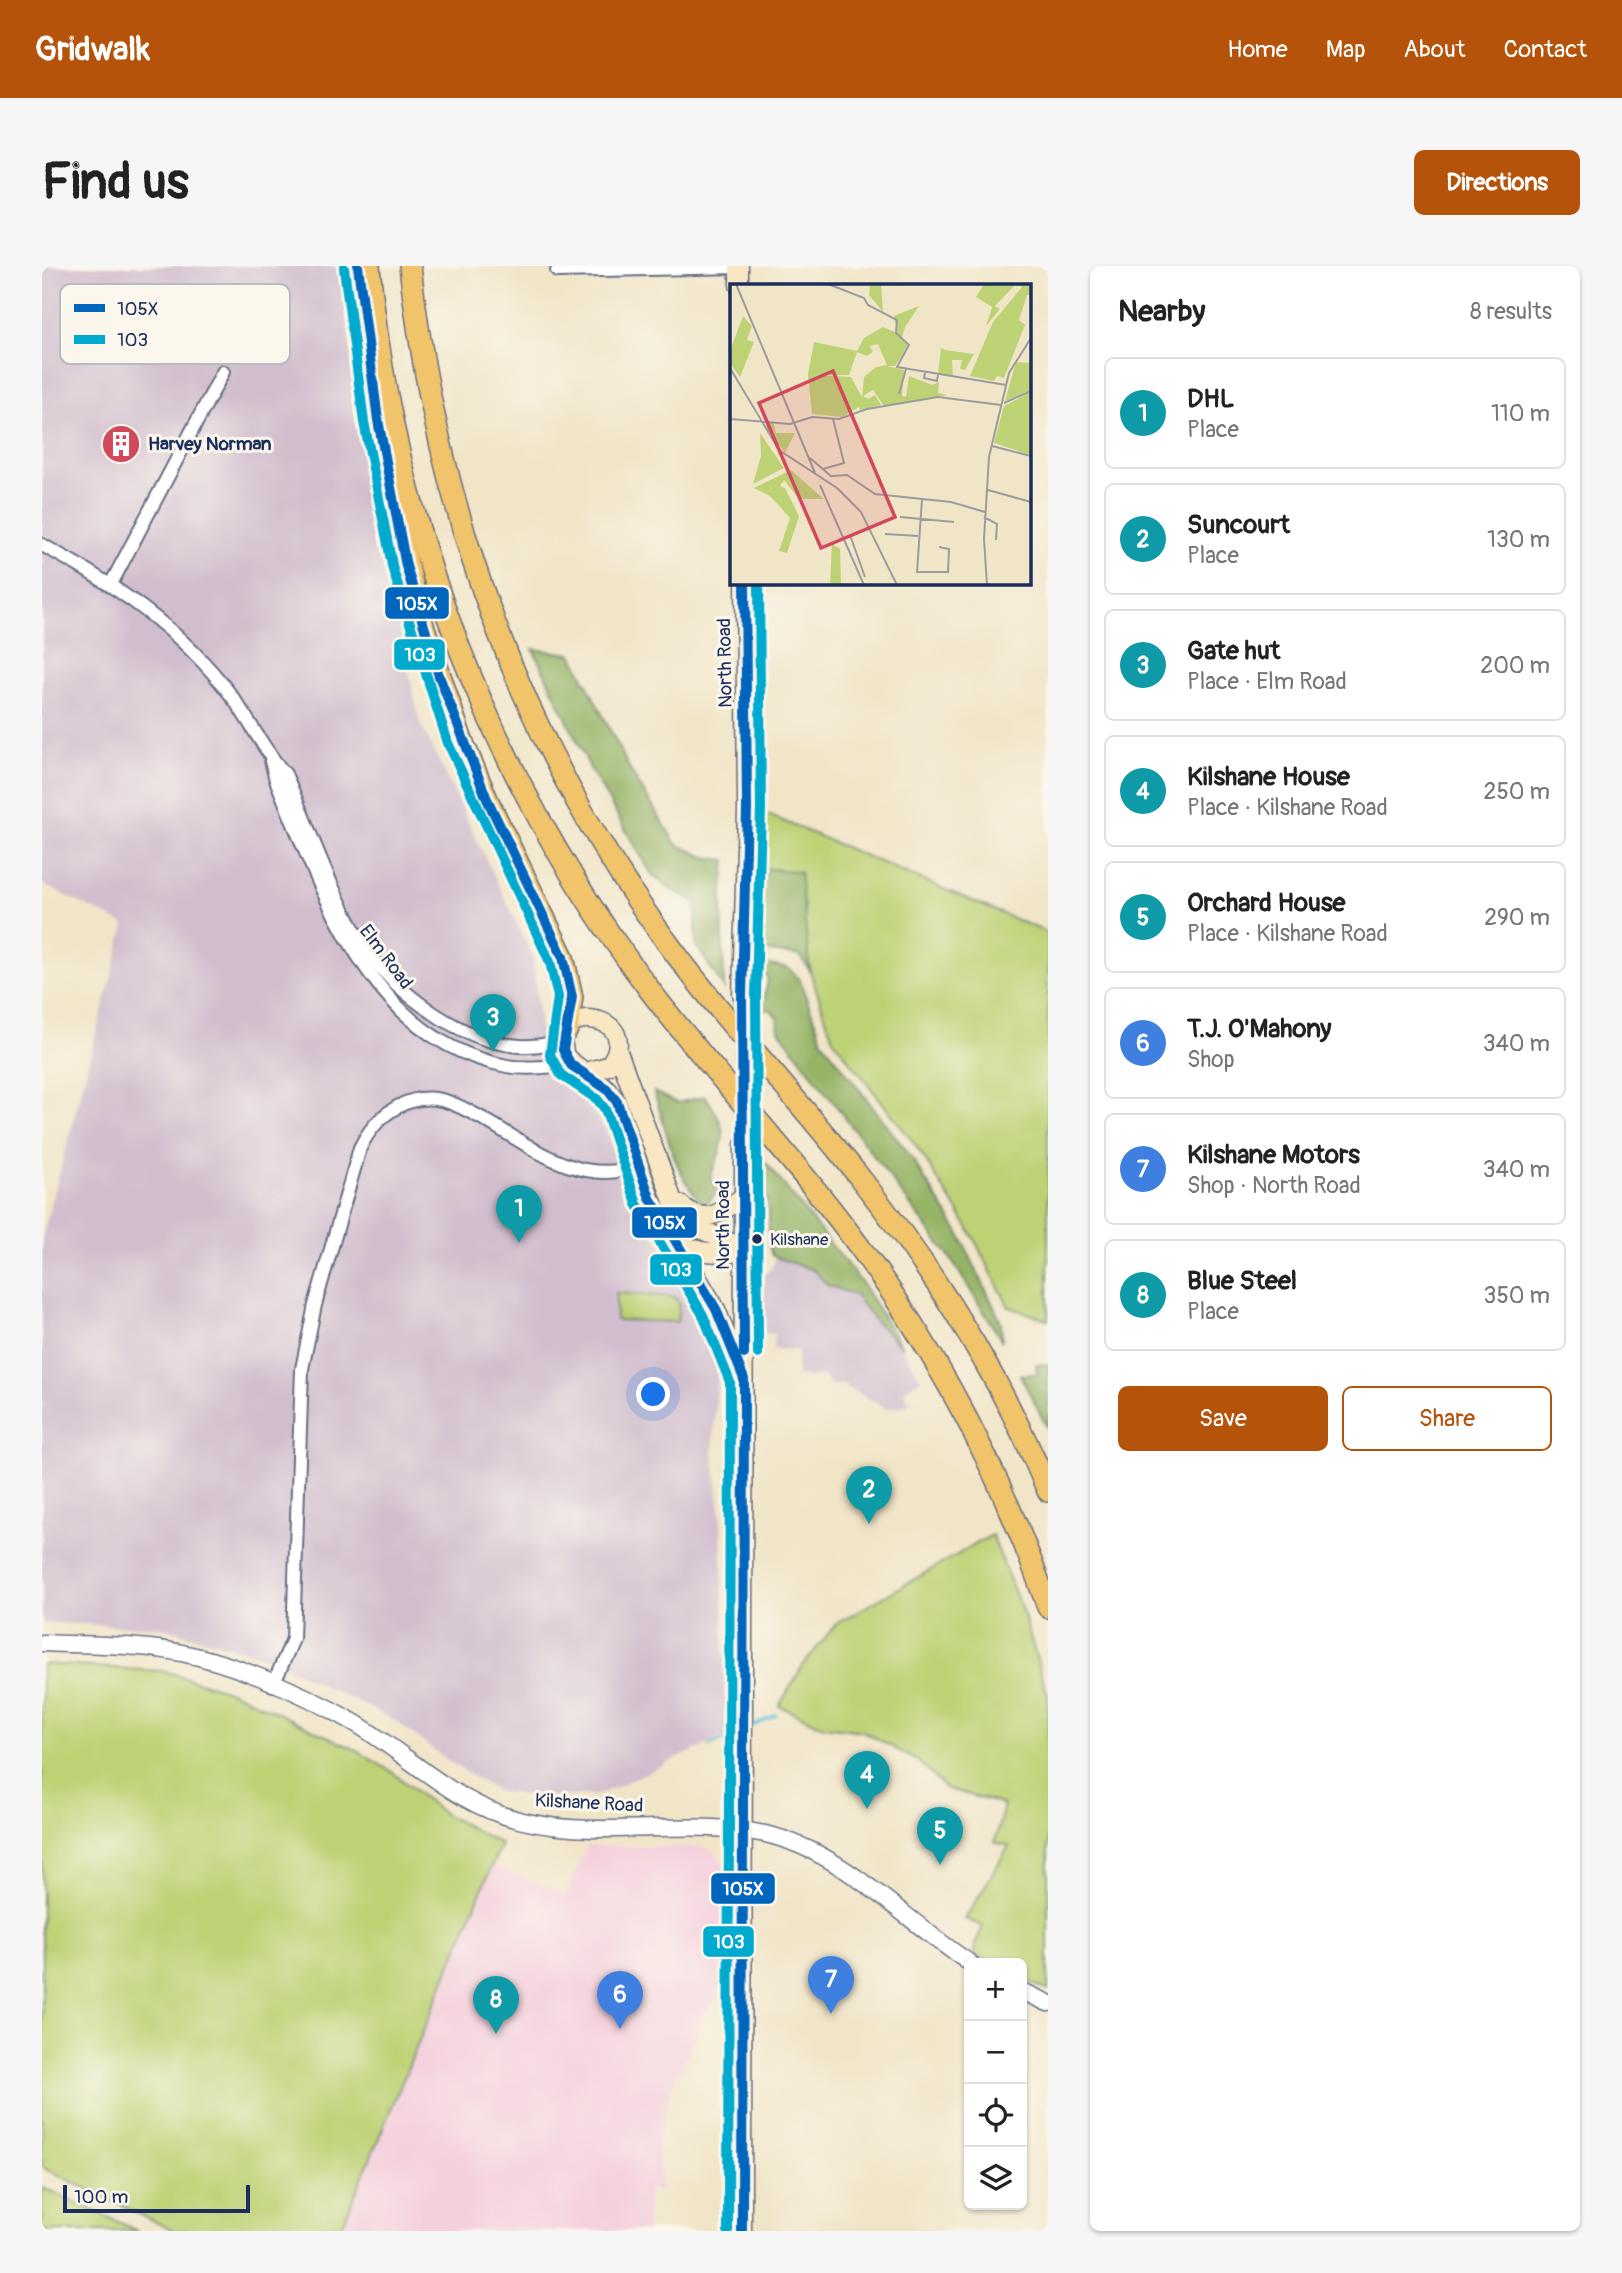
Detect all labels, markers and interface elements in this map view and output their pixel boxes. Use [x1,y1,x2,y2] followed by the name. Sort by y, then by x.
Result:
[35,29,150,70] text: Gridwalk
[1227,35,1288,64] text: Home
[1326,35,1366,64] text: Map
[1404,35,1466,64] text: About
[1504,35,1587,64] text: Contact
[1414,150,1580,215] button: Directions
[42,152,189,213] text: Find us
[60,284,290,364] legend
[730,284,1030,584] inset map
[1118,293,1205,330] text: Nearby
[117,297,158,321] text: 105X
[1470,297,1552,326] text: 8 results
[117,328,148,352] text: 103
[1187,383,1234,415] text: DHL
[1139,399,1148,428] text: 1
[1491,399,1550,428] text: 110 m
[1187,415,1239,444] text: Place
[100,423,142,465] building icon: Harvey Norman
[148,432,272,456] place label: Harvey Norman
[1187,509,1290,541] text: Suncourt
[1137,525,1149,554] text: 2
[1487,525,1550,554] text: 130 m
[1187,541,1239,570] text: Place
[384,586,450,620] line badge: 105X
[396,592,438,616] text: 105X
[712,618,738,708] street label: North Road
[1187,635,1280,667] text: Gate hut
[393,638,446,671] line badge: 103
[404,643,436,667] text: 103
[1137,651,1149,680] text: 3
[1480,651,1550,680] text: 200 m
[1187,667,1347,696] text: Place · Elm Road
[1187,761,1350,793] text: Kilshane House
[1136,777,1150,806] text: 4
[1484,777,1550,806] text: 250 m
[1187,793,1388,822] text: Place · Kilshane Road
[1187,887,1345,919] text: Orchard House
[1137,903,1149,932] text: 5
[1484,903,1550,932] text: 290 m
[1187,919,1388,948] text: Place · Kilshane Road
[354,920,418,994] street label: Elm Road
[470,994,516,1052] pin: 3
[1187,1013,1331,1045] text: T.J. O'Mahony
[1136,1029,1150,1058] text: 6
[1483,1029,1550,1058] text: 340 m
[1187,1045,1235,1074] text: Shop
[1187,1139,1360,1171] text: Kilshane Motors
[1137,1155,1149,1184] text: 7
[1483,1155,1550,1184] text: 340 m
[1187,1171,1361,1200] text: Shop · North Road
[711,1180,735,1270] street label: North Road
[496,1185,542,1243] pin: 1
[631,1206,698,1239] line badge: 105X
[644,1211,686,1235] text: 105X
[770,1229,829,1250] place label: Kilshane
[750,1232,764,1246] marker: Kilshane
[649,1253,703,1286] line badge: 103
[660,1258,692,1282] text: 103
[1187,1265,1297,1297] text: Blue Steel
[1137,1281,1149,1310] text: 8
[1484,1281,1550,1310] text: 350 m
[1187,1297,1239,1326] text: Place
[636,1377,670,1411] your location
[1118,1386,1328,1451] button: Save
[1342,1386,1552,1451] button: Share
[846,1466,892,1524] pin: 2
[844,1751,890,1809] pin: 4
[534,1788,644,1818] street label: Kilshane Road
[917,1807,963,1865] pin: 5
[710,1872,776,1905] line badge: 105X
[722,1877,764,1901] text: 105X
[702,1925,755,1958] line badge: 103
[713,1930,745,1954] text: 103
[808,1956,854,2014] pin: 7
[964,1958,1027,2210] map controls
[964,1958,1027,2021] button: +
[597,1971,643,2029] pin: 6
[473,1976,519,2034] pin: 8
[964,2021,1027,2084] button: −
[964,2084,1027,2147] button: locate
[964,2147,1027,2210] button: layers
[63,2182,250,2214] scale bar
[74,2185,128,2209] text: 100 m

